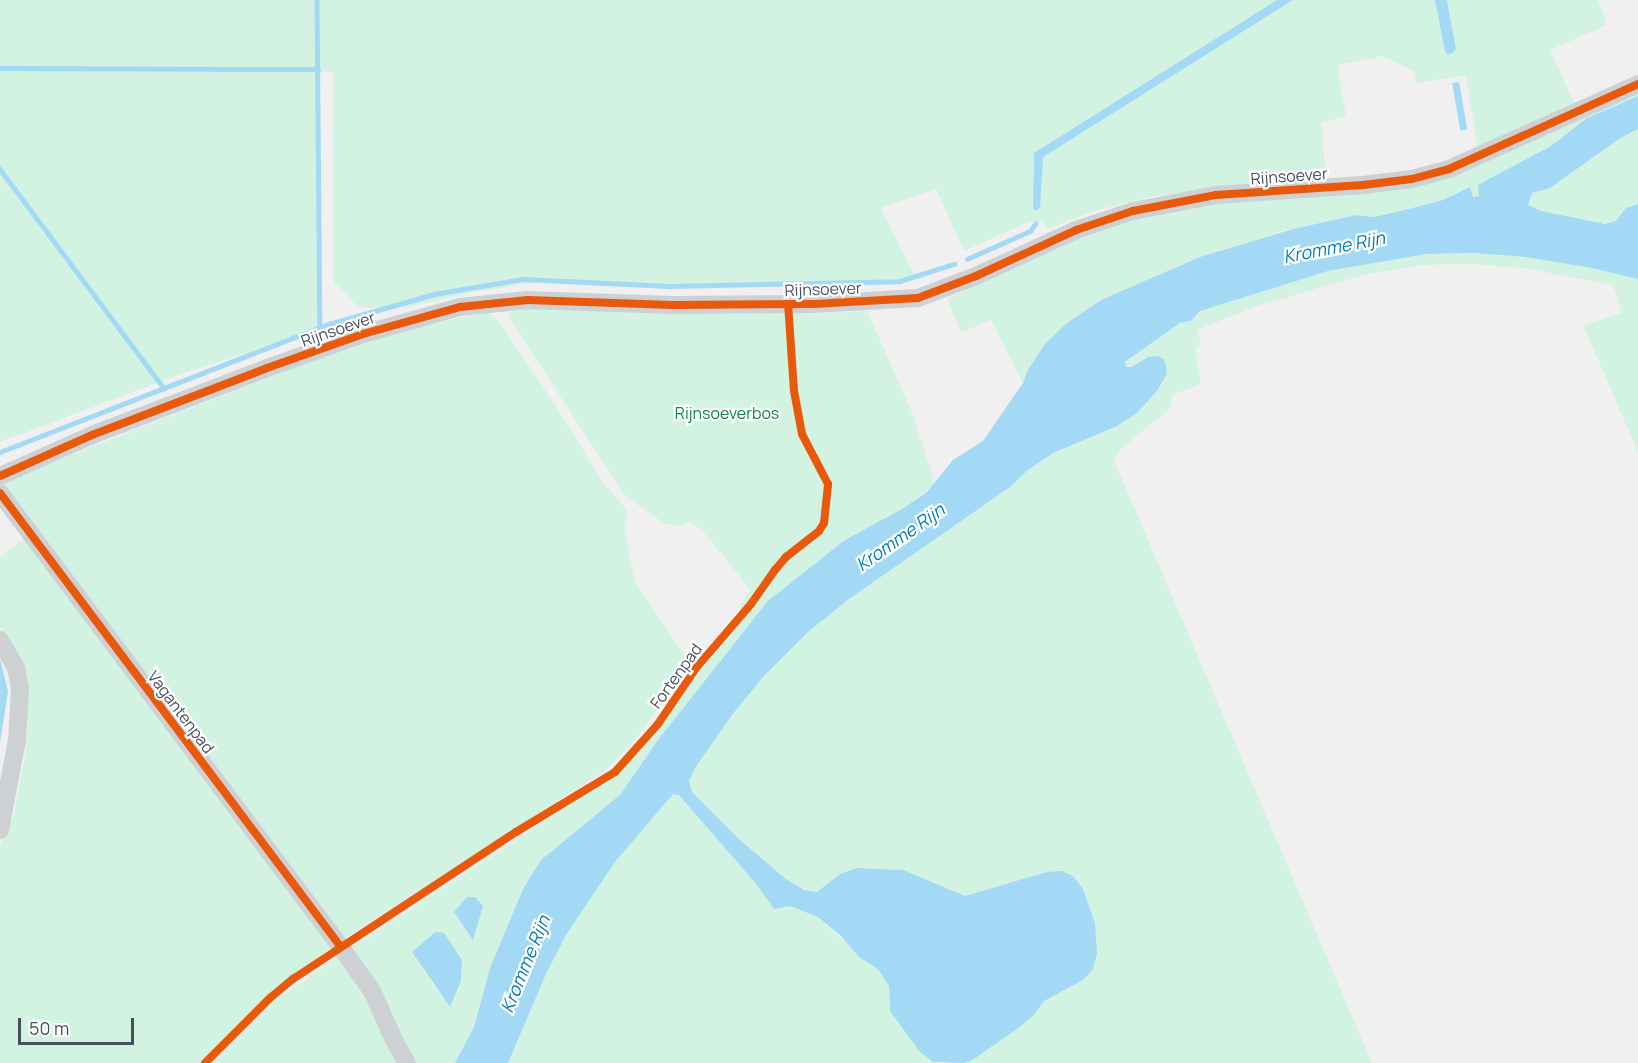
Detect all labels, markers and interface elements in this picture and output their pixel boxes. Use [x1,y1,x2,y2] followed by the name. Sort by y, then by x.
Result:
[1250,164,1328,188] street label: Rijnsoever
[1281,227,1387,267] water label: Kromme Rijn
[784,278,862,300] street label: Rijnsoever
[298,307,378,351] street label: Rijnsoever
[675,403,779,423] park label: Rijnsoeverbos
[852,499,948,575] water label: Kromme Rijn
[646,640,706,712] street label: Fortenpad
[144,667,218,757] street label: Vagantenpad
[496,912,554,1016] water label: Kromme Rijn
[21,1006,136,1044] scale bar
[29,1016,69,1040] text: 50 m

